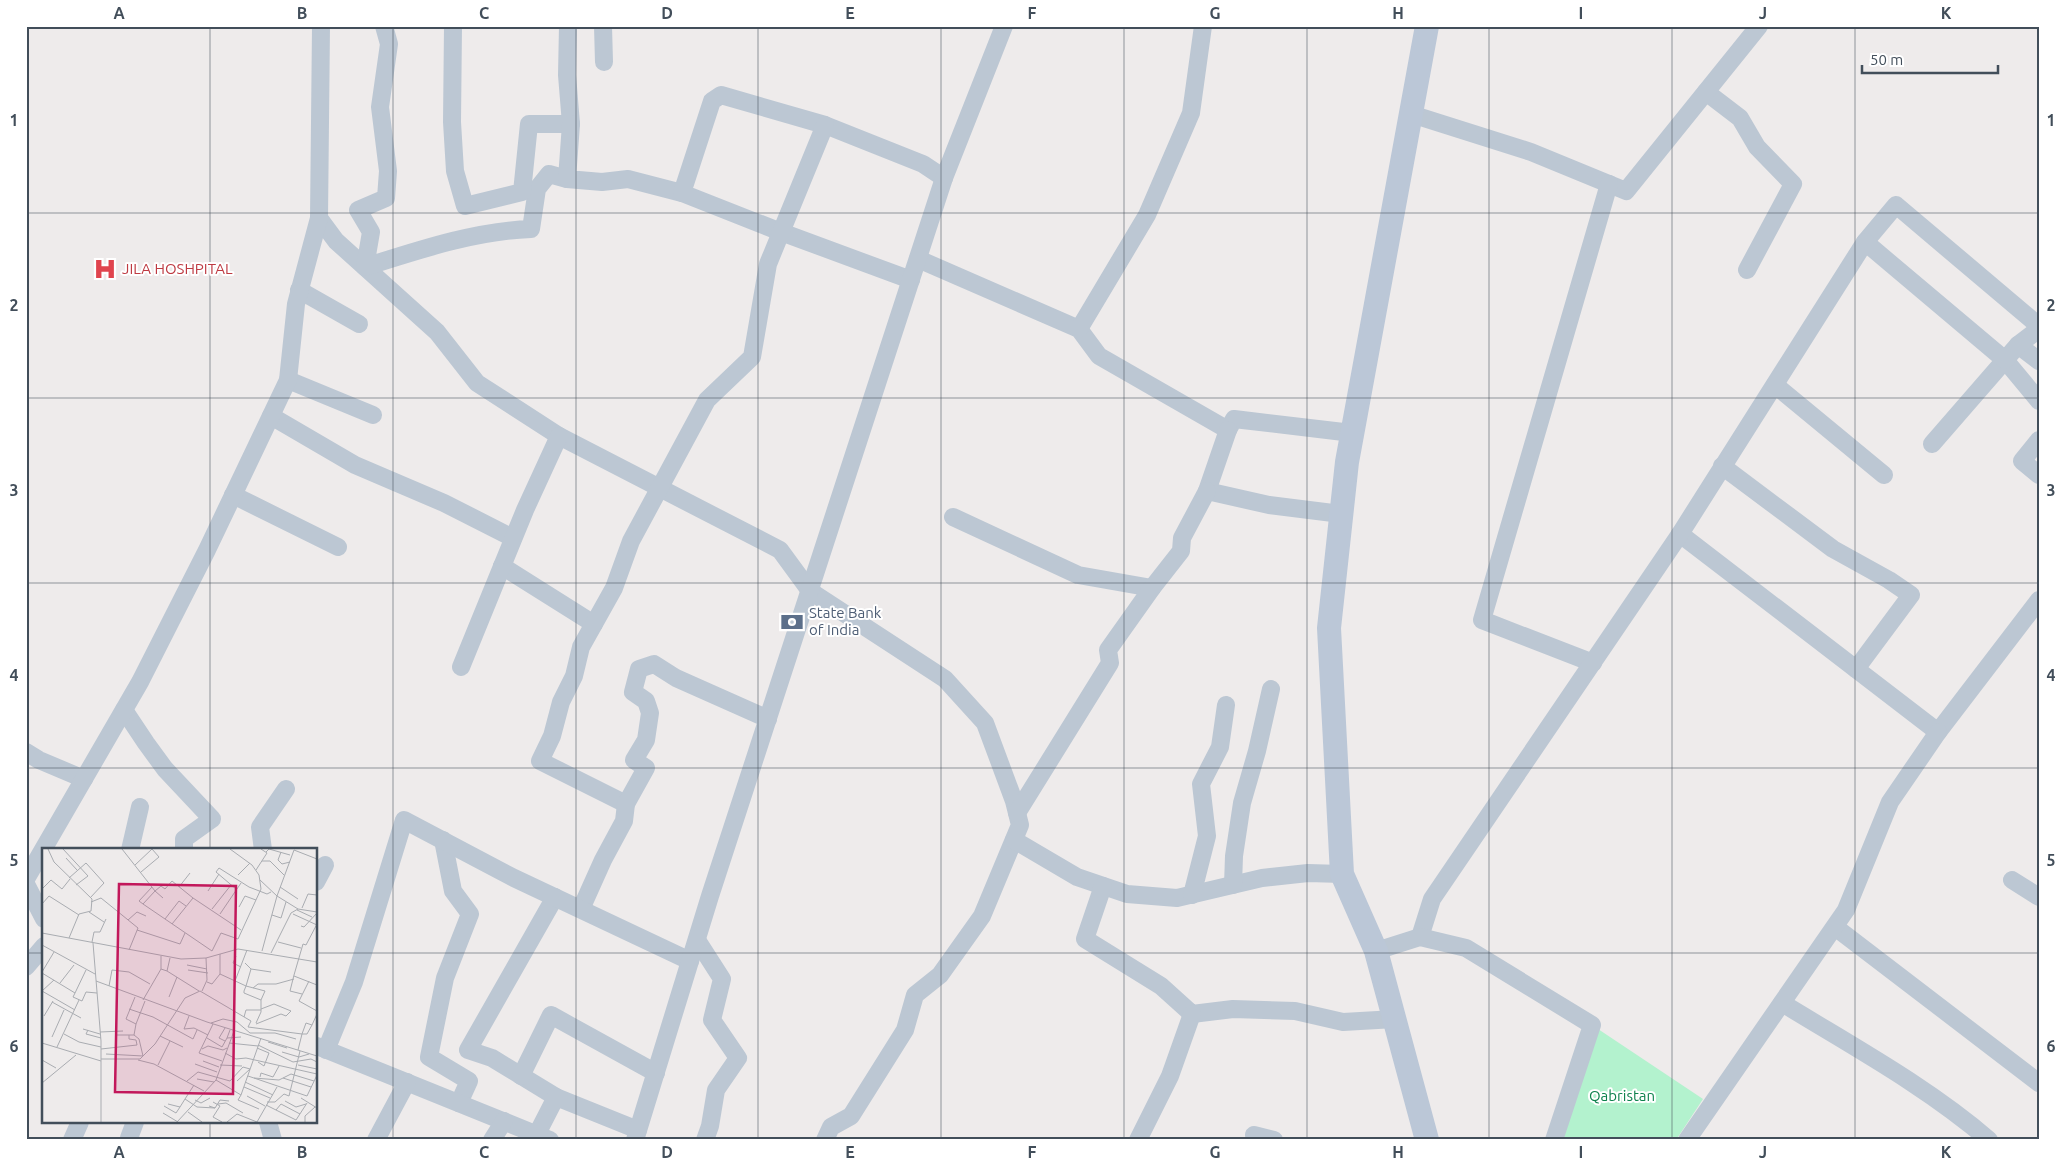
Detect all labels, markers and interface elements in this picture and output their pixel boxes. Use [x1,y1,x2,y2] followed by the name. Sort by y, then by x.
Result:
[113,4,125,22] text: A
[297,4,307,22] text: B
[479,4,489,22] text: C
[661,4,673,22] text: D
[845,4,855,22] text: E
[1028,4,1037,22] text: F
[1209,4,1221,22] text: G
[1392,4,1404,22] text: H
[1579,4,1583,22] text: I
[1759,4,1767,22] text: J
[1941,4,1952,22] text: K
[1862,42,1999,74] scale bar
[1870,51,1903,68] text: 50 m
[9,111,19,129] text: 1
[2046,111,2056,129] text: 1
[92,256,118,282] hospital icon: JILA HOSHPITAL
[122,260,233,277] place label: JILA HOSHPITAL
[9,296,19,314] text: 2
[2046,296,2056,314] text: 2
[9,481,19,499] text: 3
[2046,481,2056,499] text: 3
[809,604,882,638] place label: State Bank of India
[779,609,805,635] bank icon: State Bank of India
[9,666,19,684] text: 4
[2046,666,2056,684] text: 4
[42,848,318,1124] inset map
[9,851,19,869] text: 5
[2046,851,2056,869] text: 5
[9,1037,19,1055] text: 6
[2046,1037,2056,1055] text: 6
[1589,1087,1655,1104] park label: Qabristan
[113,1143,125,1161] text: A
[297,1143,307,1161] text: B
[479,1143,489,1161] text: C
[661,1143,673,1161] text: D
[845,1143,855,1161] text: E
[1028,1143,1037,1161] text: F
[1209,1143,1221,1161] text: G
[1392,1143,1404,1161] text: H
[1579,1143,1583,1161] text: I
[1759,1143,1767,1161] text: J
[1941,1143,1952,1161] text: K

